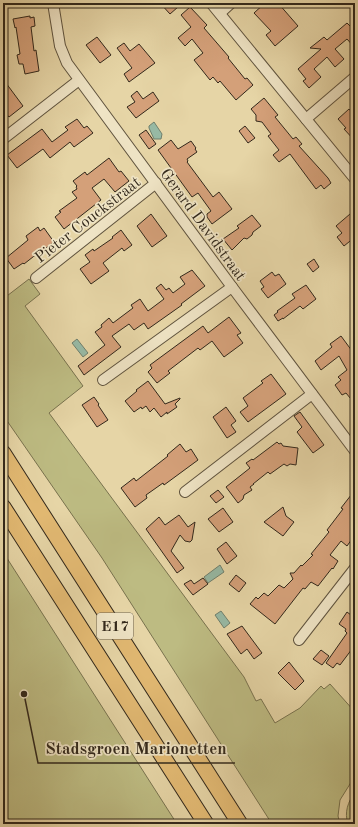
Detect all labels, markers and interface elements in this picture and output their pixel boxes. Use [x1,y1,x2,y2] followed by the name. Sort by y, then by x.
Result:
[156,166,249,285] street label: Gerard Davidstraat
[32,174,145,267] street label: Pieter Couckstraat
[97,613,133,639] road number: E17
[38,734,235,763] callout: Stadsgroen Marionetten
[45,741,227,758] text: Stadsgroen Marionetten

